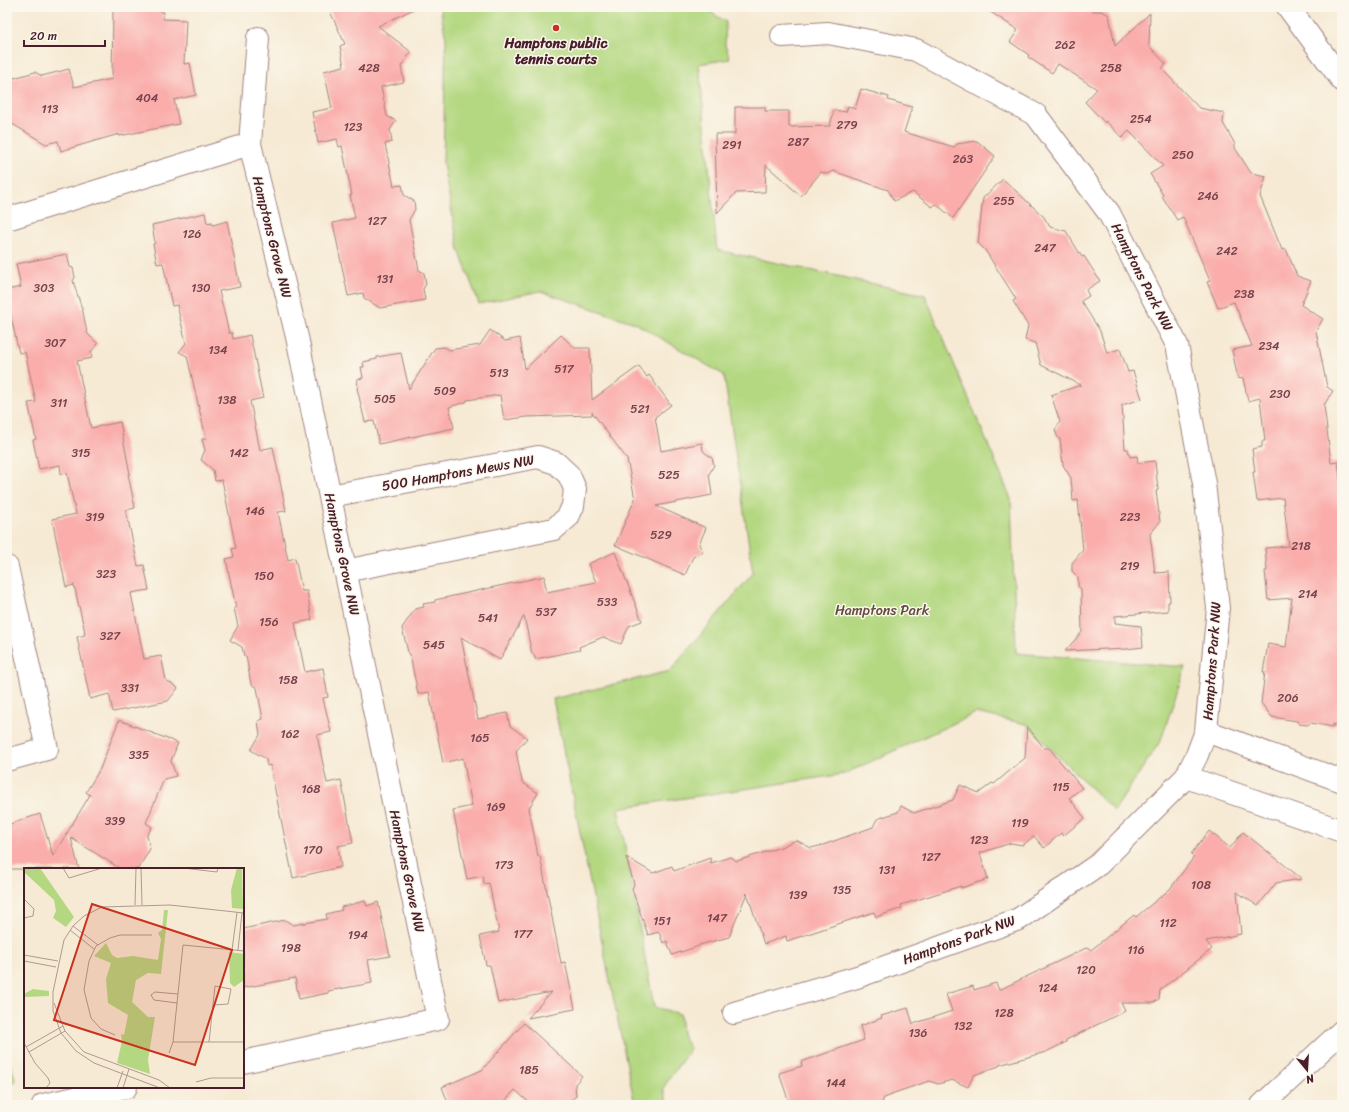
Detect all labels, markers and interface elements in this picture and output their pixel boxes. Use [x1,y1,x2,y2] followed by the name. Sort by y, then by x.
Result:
[24,22,105,48] scale bar
[551,23,561,33] marker: Hamptons public tennis courts
[30,25,57,47] text: 20 m
[504,31,608,72] place label: Hamptons public tennis courts
[1055,34,1075,56] house number: 262
[358,57,380,79] house number: 428
[1100,57,1122,79] house number: 258
[136,87,159,109] house number: 404
[42,98,59,120] house number: 113
[1130,108,1152,130] house number: 254
[836,114,858,136] house number: 279
[344,116,363,138] house number: 123
[787,131,810,153] house number: 287
[722,134,742,156] house number: 291
[1172,144,1194,166] house number: 250
[953,148,974,170] house number: 263
[245,173,299,301] street label: Hamptons Grove NW
[1197,185,1219,207] house number: 246
[993,190,1015,212] house number: 255
[368,210,388,232] house number: 127
[1104,218,1180,336] street label: Hamptons Park NW
[183,223,202,245] house number: 126
[1034,237,1057,259] house number: 247
[1216,240,1238,262] house number: 242
[377,268,393,290] house number: 131
[34,277,55,299] house number: 303
[191,277,211,299] house number: 130
[1234,283,1254,305] house number: 238
[44,332,67,354] house number: 307
[1258,335,1280,357] house number: 234
[208,339,228,361] house number: 134
[554,358,575,380] house number: 517
[489,362,509,384] house number: 513
[434,380,456,402] house number: 509
[1269,383,1291,405] house number: 230
[374,388,396,410] house number: 505
[218,389,236,411] house number: 138
[51,392,67,414] house number: 311
[630,398,650,420] house number: 521
[71,442,91,464] house number: 315
[229,442,249,464] house number: 142
[380,447,536,499] street label: 500 Hamptons Mews NW
[658,464,680,486] house number: 525
[317,490,367,618] street label: Hamptons Grove NW
[245,500,265,522] house number: 146
[85,506,105,528] house number: 319
[1120,506,1141,528] house number: 223
[650,524,672,546] house number: 529
[1291,535,1311,557] house number: 218
[1120,555,1140,577] house number: 219
[96,563,116,585] house number: 323
[254,565,274,587] house number: 150
[1298,583,1318,605] house number: 214
[597,591,618,613] house number: 533
[835,598,930,623] park label: Hamptons Park
[536,601,558,623] house number: 537
[1195,601,1229,721] street label: Hamptons Park NW
[478,607,498,629] house number: 541
[259,611,279,633] house number: 156
[100,625,121,647] house number: 327
[423,634,445,656] house number: 545
[278,669,298,691] house number: 158
[121,677,139,699] house number: 331
[1277,687,1299,709] house number: 206
[281,723,300,745] house number: 162
[470,727,490,749] house number: 165
[129,744,149,766] house number: 335
[1052,776,1070,798] house number: 115
[301,778,321,800] house number: 168
[486,796,506,818] house number: 169
[382,807,432,935] street label: Hamptons Grove NW
[105,810,125,832] house number: 339
[1011,812,1029,834] house number: 119
[970,829,989,851] house number: 123
[303,839,323,861] house number: 170
[922,846,942,868] house number: 127
[495,854,514,876] house number: 173
[879,859,895,881] house number: 131
[24,868,244,1088] inset map
[1191,874,1211,896] house number: 108
[832,879,852,901] house number: 135
[788,884,808,906] house number: 139
[707,907,728,929] house number: 147
[899,908,1019,972] street label: Hamptons Park NW
[653,910,671,932] house number: 151
[1159,912,1177,934] house number: 112
[514,923,534,945] house number: 177
[348,924,369,946] house number: 194
[281,937,301,959] house number: 198
[1127,939,1145,961] house number: 116
[1076,959,1096,981] house number: 120
[1038,977,1058,999] house number: 124
[994,1002,1014,1024] house number: 128
[954,1015,972,1037] house number: 132
[909,1022,927,1044] house number: 136
[1287,1050,1327,1090] north arrow
[519,1059,539,1081] house number: 185
[1303,1069,1317,1089] text: N
[826,1072,847,1094] house number: 144

